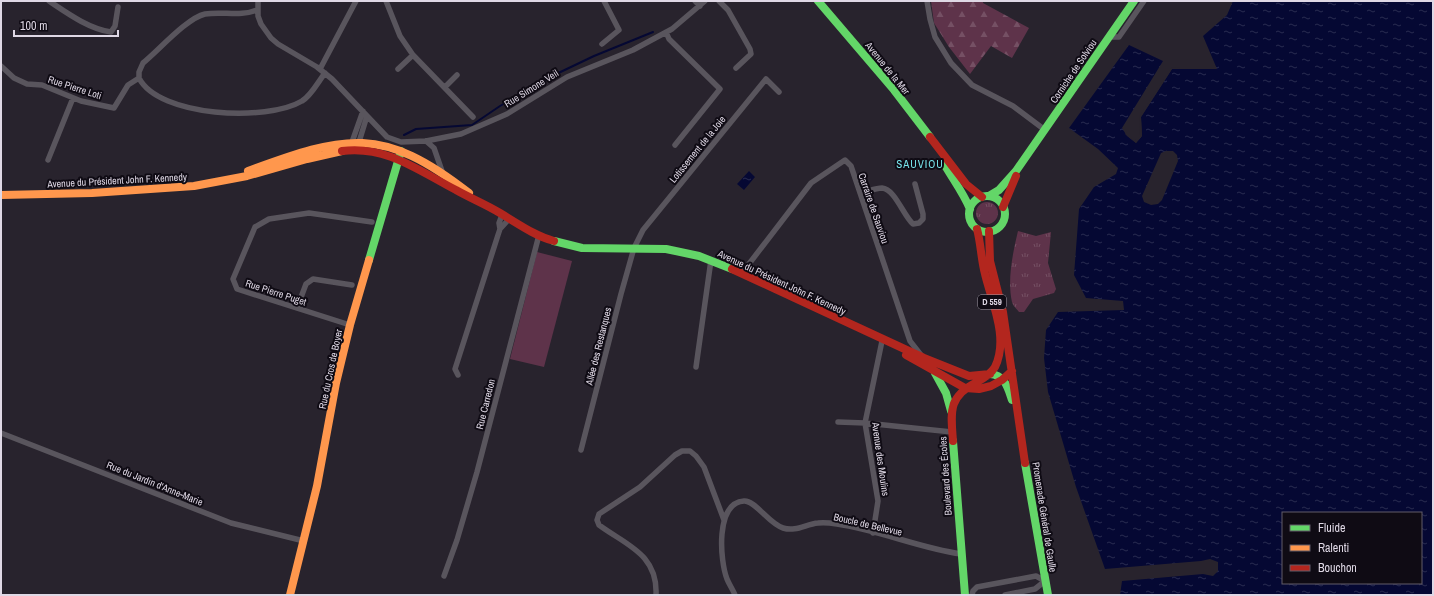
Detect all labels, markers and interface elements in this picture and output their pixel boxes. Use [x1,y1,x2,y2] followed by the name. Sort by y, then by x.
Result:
[14,12,118,38] scale bar
[20,18,47,34] text: 100 m
[1047,37,1100,106] street label: Corniche de Solviou
[862,39,913,98] street label: Avenue de la Mer
[502,67,561,110] street label: Rue Simone Veil
[46,73,103,102] street label: Rue Pierre Loti
[666,113,729,185] street label: Lotissement de la Joie
[896,157,944,171] district label: SAUVIOU
[46,170,188,191] street label: Avenue du Président John F. Kennedy
[855,171,892,245] street label: Carraire de Sauviou
[715,247,849,318] street label: Avenue du Président John F. Kennedy
[244,277,309,309] street label: Rue Pierre Puget
[978,295,1006,309] road number: D 559
[582,306,614,387] street label: Allée des Restanques
[316,328,345,410] street label: Rue du Cros de Boyer
[473,378,498,431] street label: Rue Carredon
[869,420,892,497] street label: Avenue des Moulins
[936,436,955,516] street label: Boulevard des Écoles
[105,458,205,509] street label: Rue du Jardin d'Anne-Marie
[1029,461,1060,573] street label: Promenade Général de Gaulle
[832,510,904,539] street label: Boucle de Bellevue
[1282,512,1422,584] legend
[1318,520,1345,536] text: Fluide
[1318,540,1349,556] text: Ralenti
[1318,560,1357,576] text: Bouchon

